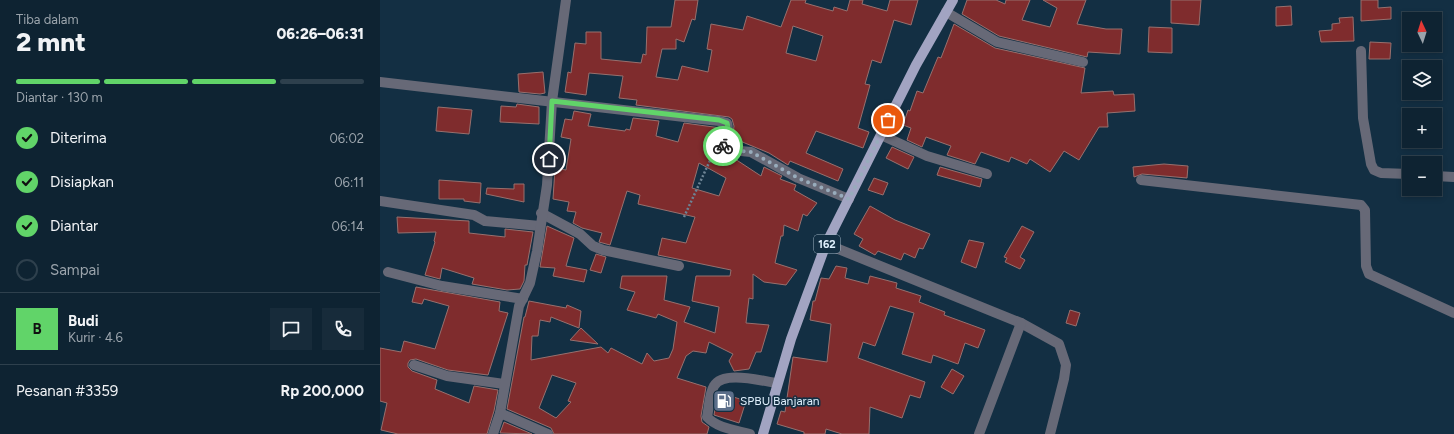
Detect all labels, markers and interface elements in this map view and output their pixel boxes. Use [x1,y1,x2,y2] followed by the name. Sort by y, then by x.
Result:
[16,12,78,27] text: Tiba dalam
[1402,12,1442,52] north arrow
[1402,12,1442,196] map controls
[276,25,364,43] text: 06:26–06:31
[16,26,86,58] text: 2 mnt
[1402,60,1442,100] button: layers
[16,90,103,105] text: Diantar · 130 m
[871,103,905,137] pin
[1402,108,1442,148] button: +
[877,109,899,131] icon: bag
[703,126,743,166] courier
[16,127,38,149] icon: check
[50,129,107,147] text: Diterima
[329,131,364,146] text: 06:02
[712,135,734,157] icon: bike
[532,142,566,176] pin
[538,148,560,170] icon: home
[1402,156,1442,196] button: −
[16,171,38,193] icon: check
[50,173,114,191] text: Disiapkan
[334,175,364,190] text: 06:11
[16,215,38,237] icon: check
[50,217,98,235] text: Diantar
[332,219,364,234] text: 06:14
[814,235,840,253] road number: 162
[50,261,100,279] text: Sampai
[270,308,312,350] button: chat
[322,308,364,350] button: phone
[68,312,99,330] text: Budi
[32,320,42,338] text: B
[68,330,123,345] text: Kurir · 4.6
[16,382,118,400] text: Pesanan #3359
[281,382,364,400] text: Rp 200,000
[711,388,737,414] fuel station icon: SPBU Banjaran
[740,394,820,408] place label: SPBU Banjaran

